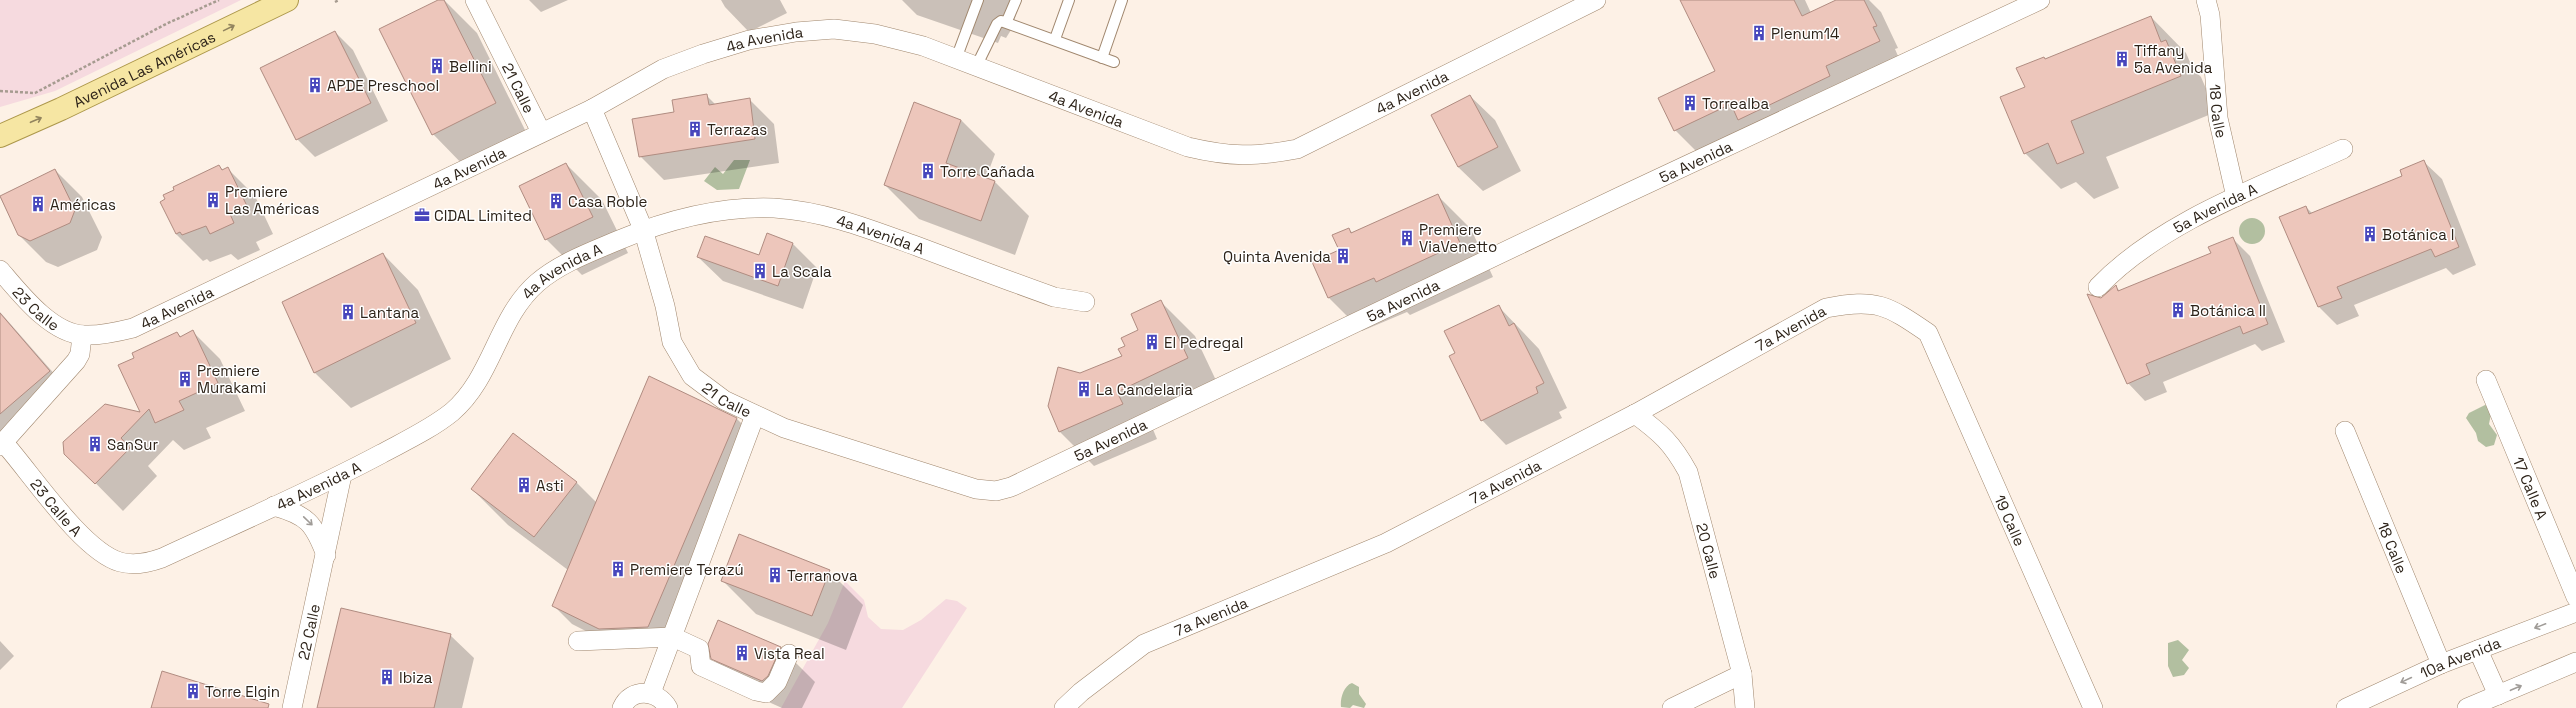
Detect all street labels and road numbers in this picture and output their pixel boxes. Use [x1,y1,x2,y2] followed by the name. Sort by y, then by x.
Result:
[723,22,804,56] street label: 4a Avenida
[70,27,218,111] street label: Avenida Las Américas
[498,59,539,116] street label: 21 Calle
[1372,66,1452,118] street label: 4a Avenida
[2206,84,2232,140] street label: 18 Calle
[1046,85,1127,131] street label: 4a Avenida
[1656,136,1735,186] street label: 5a Avenida
[429,142,509,193] street label: 4a Avenida
[2169,179,2260,237] street label: 5a Avenida A
[834,210,928,258] street label: 4a Avenida A
[517,239,605,303] street label: 4a Avenida A
[1363,275,1443,326] street label: 5a Avenida
[137,281,217,333] street label: 4a Avenida
[9,282,63,335] street label: 23 Calle
[1752,300,1829,355] street label: 7a Avenida
[699,378,755,421] street label: 21 Calle
[1071,414,1150,465] street label: 5a Avenida
[2509,454,2553,523] street label: 17 Calle A
[1466,455,1544,508] street label: 7a Avenida
[273,457,364,514] street label: 4a Avenida A
[27,474,87,540] street label: 23 Calle A
[1991,492,2030,549] street label: 19 Calle
[2374,519,2412,576] street label: 18 Calle
[1693,521,1726,581] street label: 20 Calle
[1171,592,1251,640] street label: 7a Avenida
[293,602,324,661] street label: 22 Calle
[2417,632,2503,682] street label: 10a Avenida

